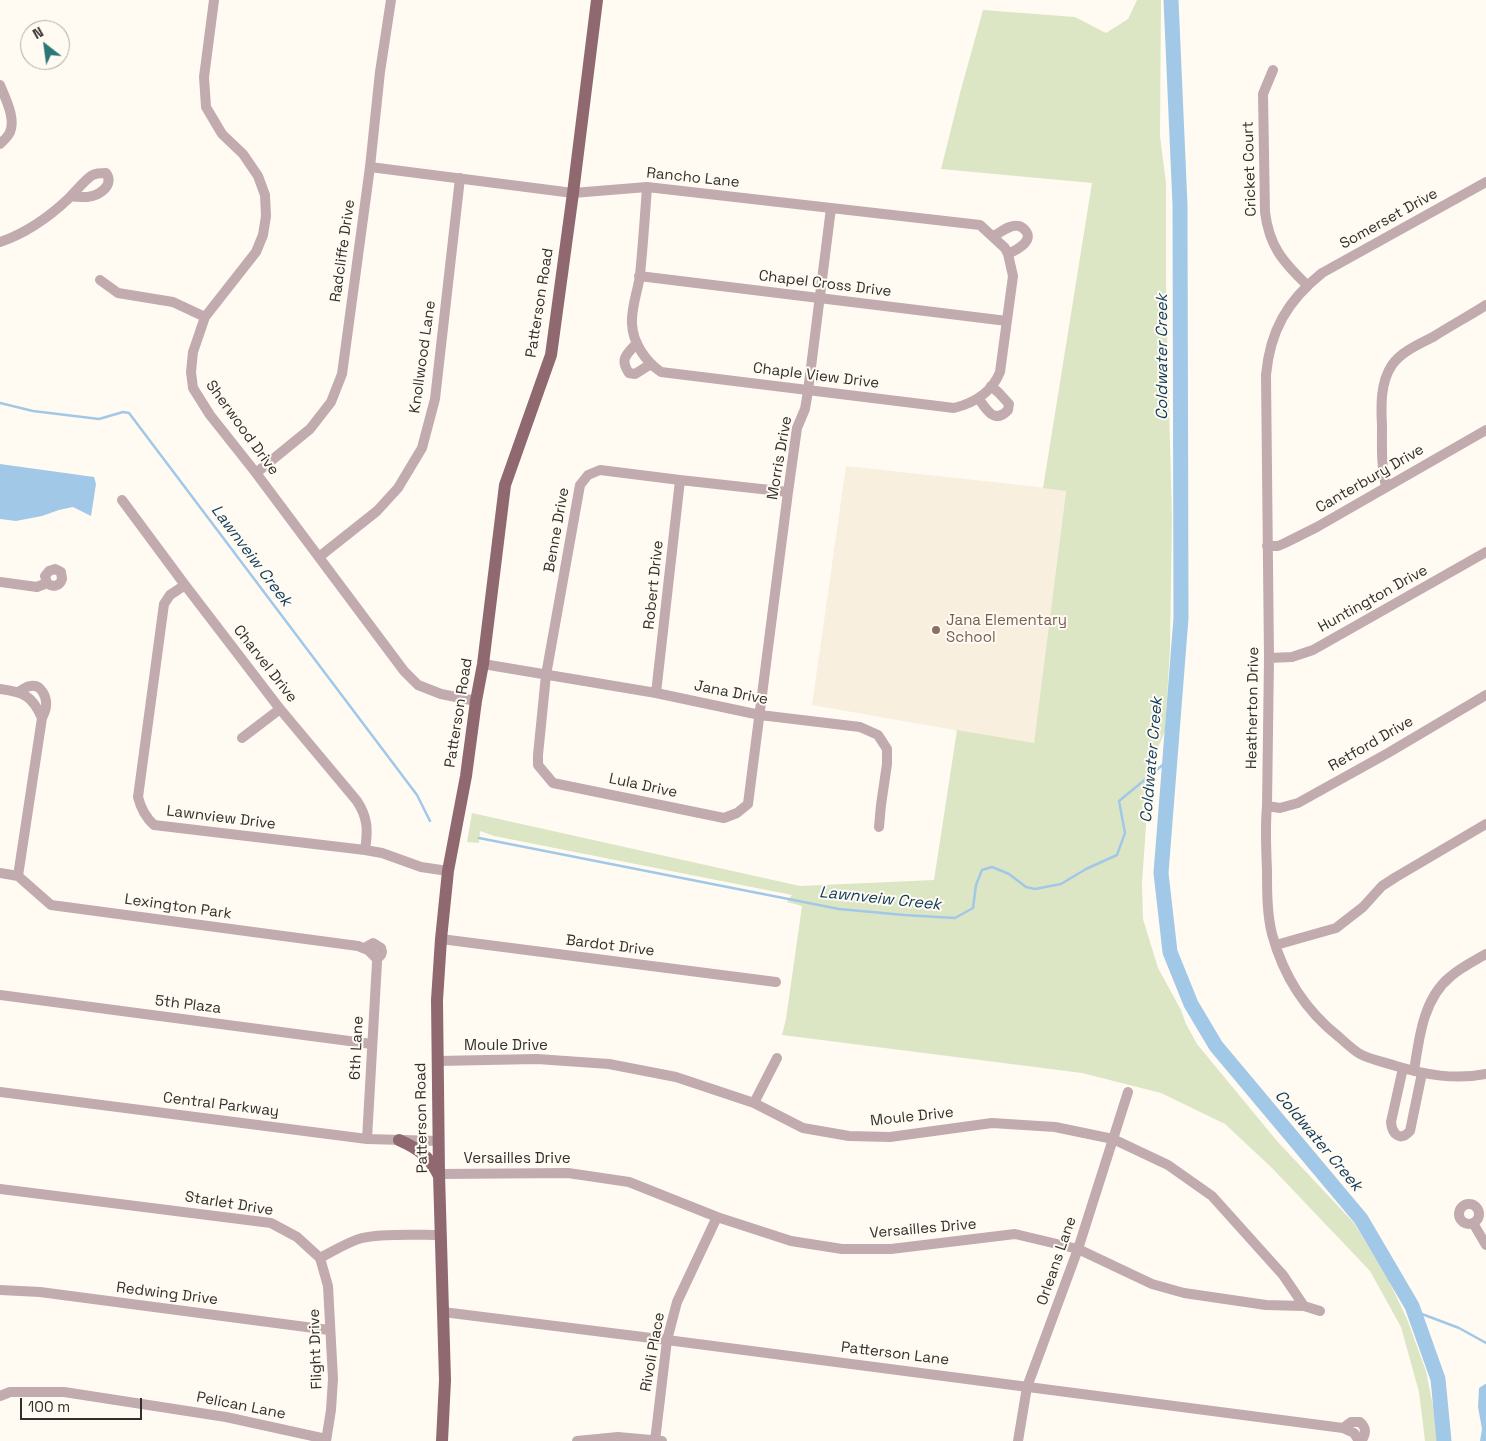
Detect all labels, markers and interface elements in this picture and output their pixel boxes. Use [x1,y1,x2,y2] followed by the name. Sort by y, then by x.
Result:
[20,20,70,70] north arrow
[29,23,47,43] text: N
[1239,121,1261,217] street label: Cricket Court
[646,164,740,192] street label: Rancho Lane
[1337,185,1441,253] street label: Somerset Drive
[327,198,359,304] street label: Radcliffe Drive
[522,247,558,359] street label: Patterson Road
[758,267,892,301] street label: Chapel Cross Drive
[1153,294,1173,420] water label: Coldwater Creek
[406,299,440,415] street label: Knollwood Lane
[752,359,880,393] street label: Chaple View Drive
[202,377,282,479] street label: Sherwood Drive
[764,415,796,501] street label: Morris Drive
[1313,441,1427,517] street label: Canterbury Drive
[541,486,573,574] street label: Benne Drive
[207,501,295,611] water label: Lawnveiw Creek
[640,539,668,631] street label: Robert Drive
[1315,561,1431,637] street label: Huntington Drive
[946,612,1067,647] place label: Jana Elementary School
[229,622,301,706] street label: Charvel Drive
[930,624,942,636] marker: Jana Elementary School
[1243,647,1263,769] street label: Heatherton Drive
[441,657,477,769] street label: Patterson Road
[693,677,769,709] street label: Jana Drive
[1137,696,1167,824] water label: Coldwater Creek
[1325,712,1417,776] street label: Retford Drive
[607,770,679,802] street label: Lula Drive
[165,802,277,834] street label: Lawnview Drive
[818,883,942,915] water label: Lawnveiw Creek
[123,891,233,923] street label: Lexington Park
[565,932,655,960] street label: Bardot Drive
[154,992,222,1018] street label: 5th Plaza
[346,1016,368,1080] street label: 6th Lane
[464,1037,548,1055] street label: Moule Drive
[412,1063,432,1173] street label: Patterson Road
[1270,1087,1366,1195] water label: Coldwater Creek
[162,1089,280,1121] street label: Central Parkway
[869,1104,955,1130] street label: Moule Drive
[463,1150,571,1168] street label: Versailles Drive
[184,1188,274,1220] street label: Starlet Drive
[1033,1214,1081,1308] street label: Orleans Lane
[869,1215,977,1243] street label: Versailles Drive
[115,1279,219,1309] street label: Redwing Drive
[306,1308,326,1390] street label: Flight Drive
[637,1311,669,1393] street label: Rivoli Place
[840,1338,950,1370] street label: Patterson Lane
[22,1388,145,1420] scale bar
[195,1389,287,1423] street label: Pelican Lane
[28,1397,70,1416] text: 100 m

